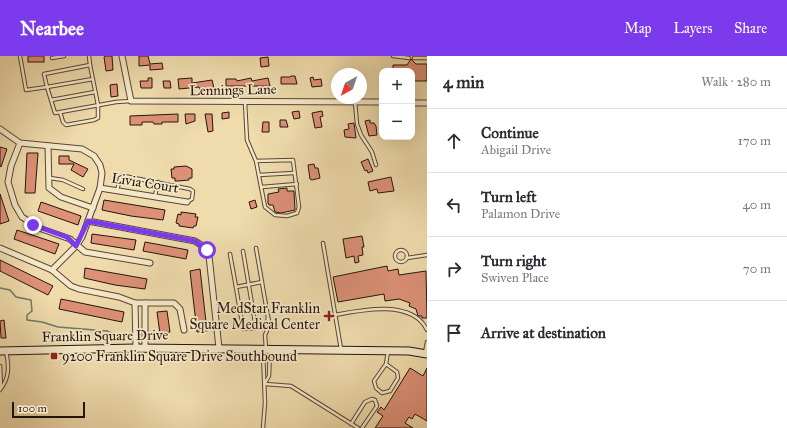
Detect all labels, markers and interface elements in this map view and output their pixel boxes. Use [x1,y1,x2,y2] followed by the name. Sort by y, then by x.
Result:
[20,17,84,40] text: Nearbee
[624,20,652,37] text: Map
[674,20,712,37] text: Layers
[734,20,767,37] text: Share
[331,68,367,104] north arrow
[379,68,415,140] map controls
[379,68,415,104] button: +
[443,72,484,93] text: 4 min
[701,74,771,90] text: Walk · 280 m
[189,81,277,99] street label: Lennings Lane
[379,104,415,140] button: −
[481,124,539,142] text: Continue
[443,130,465,152] icon: ahead
[738,133,771,149] text: 170 m
[481,142,551,158] text: Abigail Drive
[110,169,180,197] street label: Livia Court
[481,188,537,206] text: Turn left
[443,194,465,216] icon: left
[742,197,771,213] text: 40 m
[481,206,560,222] text: Palamon Drive
[24,216,42,234] route end
[198,241,216,259] route start
[481,252,546,270] text: Turn right
[443,258,465,280] icon: right
[743,261,771,277] text: 70 m
[481,270,549,286] text: Swiven Place
[189,300,321,334] place label: MedStar Franklin Square Medical Center
[323,310,335,322] marker: MedStar Franklin Square Medical Center
[443,322,465,344] icon: arrive
[481,324,606,342] text: Arrive at destination
[41,326,169,347] street label: Franklin Square Drive
[62,348,297,366] place label: 9200 Franklin Square Drive Southbound
[49,351,59,361] marker: 9200 Franklin Square Drive Southbound
[12,400,85,419] scale bar
[18,402,47,415] text: 100 m

